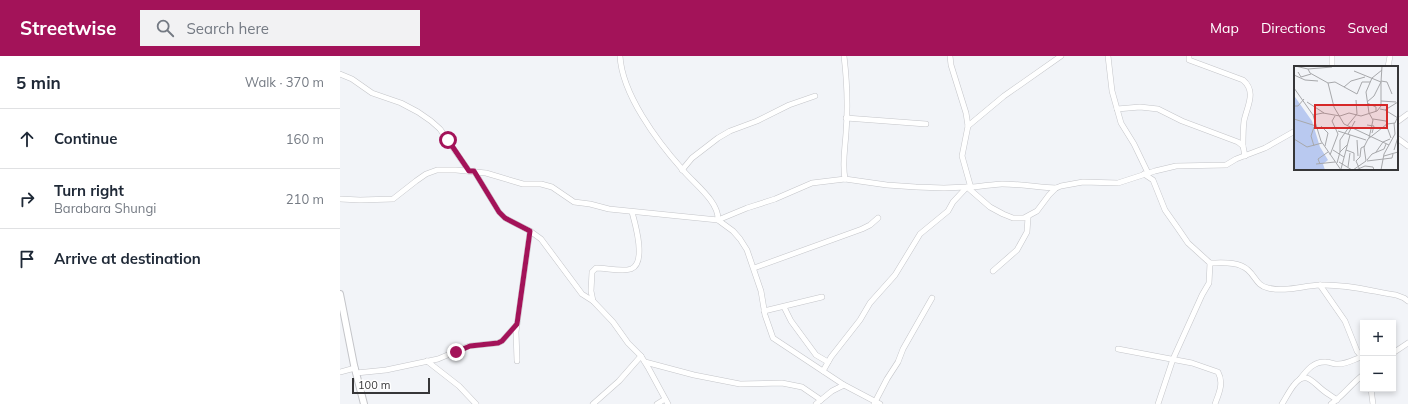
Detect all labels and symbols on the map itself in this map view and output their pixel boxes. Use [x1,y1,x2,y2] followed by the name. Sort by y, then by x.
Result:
[1294,66,1398,170] inset map
[439,131,457,149] route start
[447,343,465,361] route end
[352,376,430,395] scale bar

